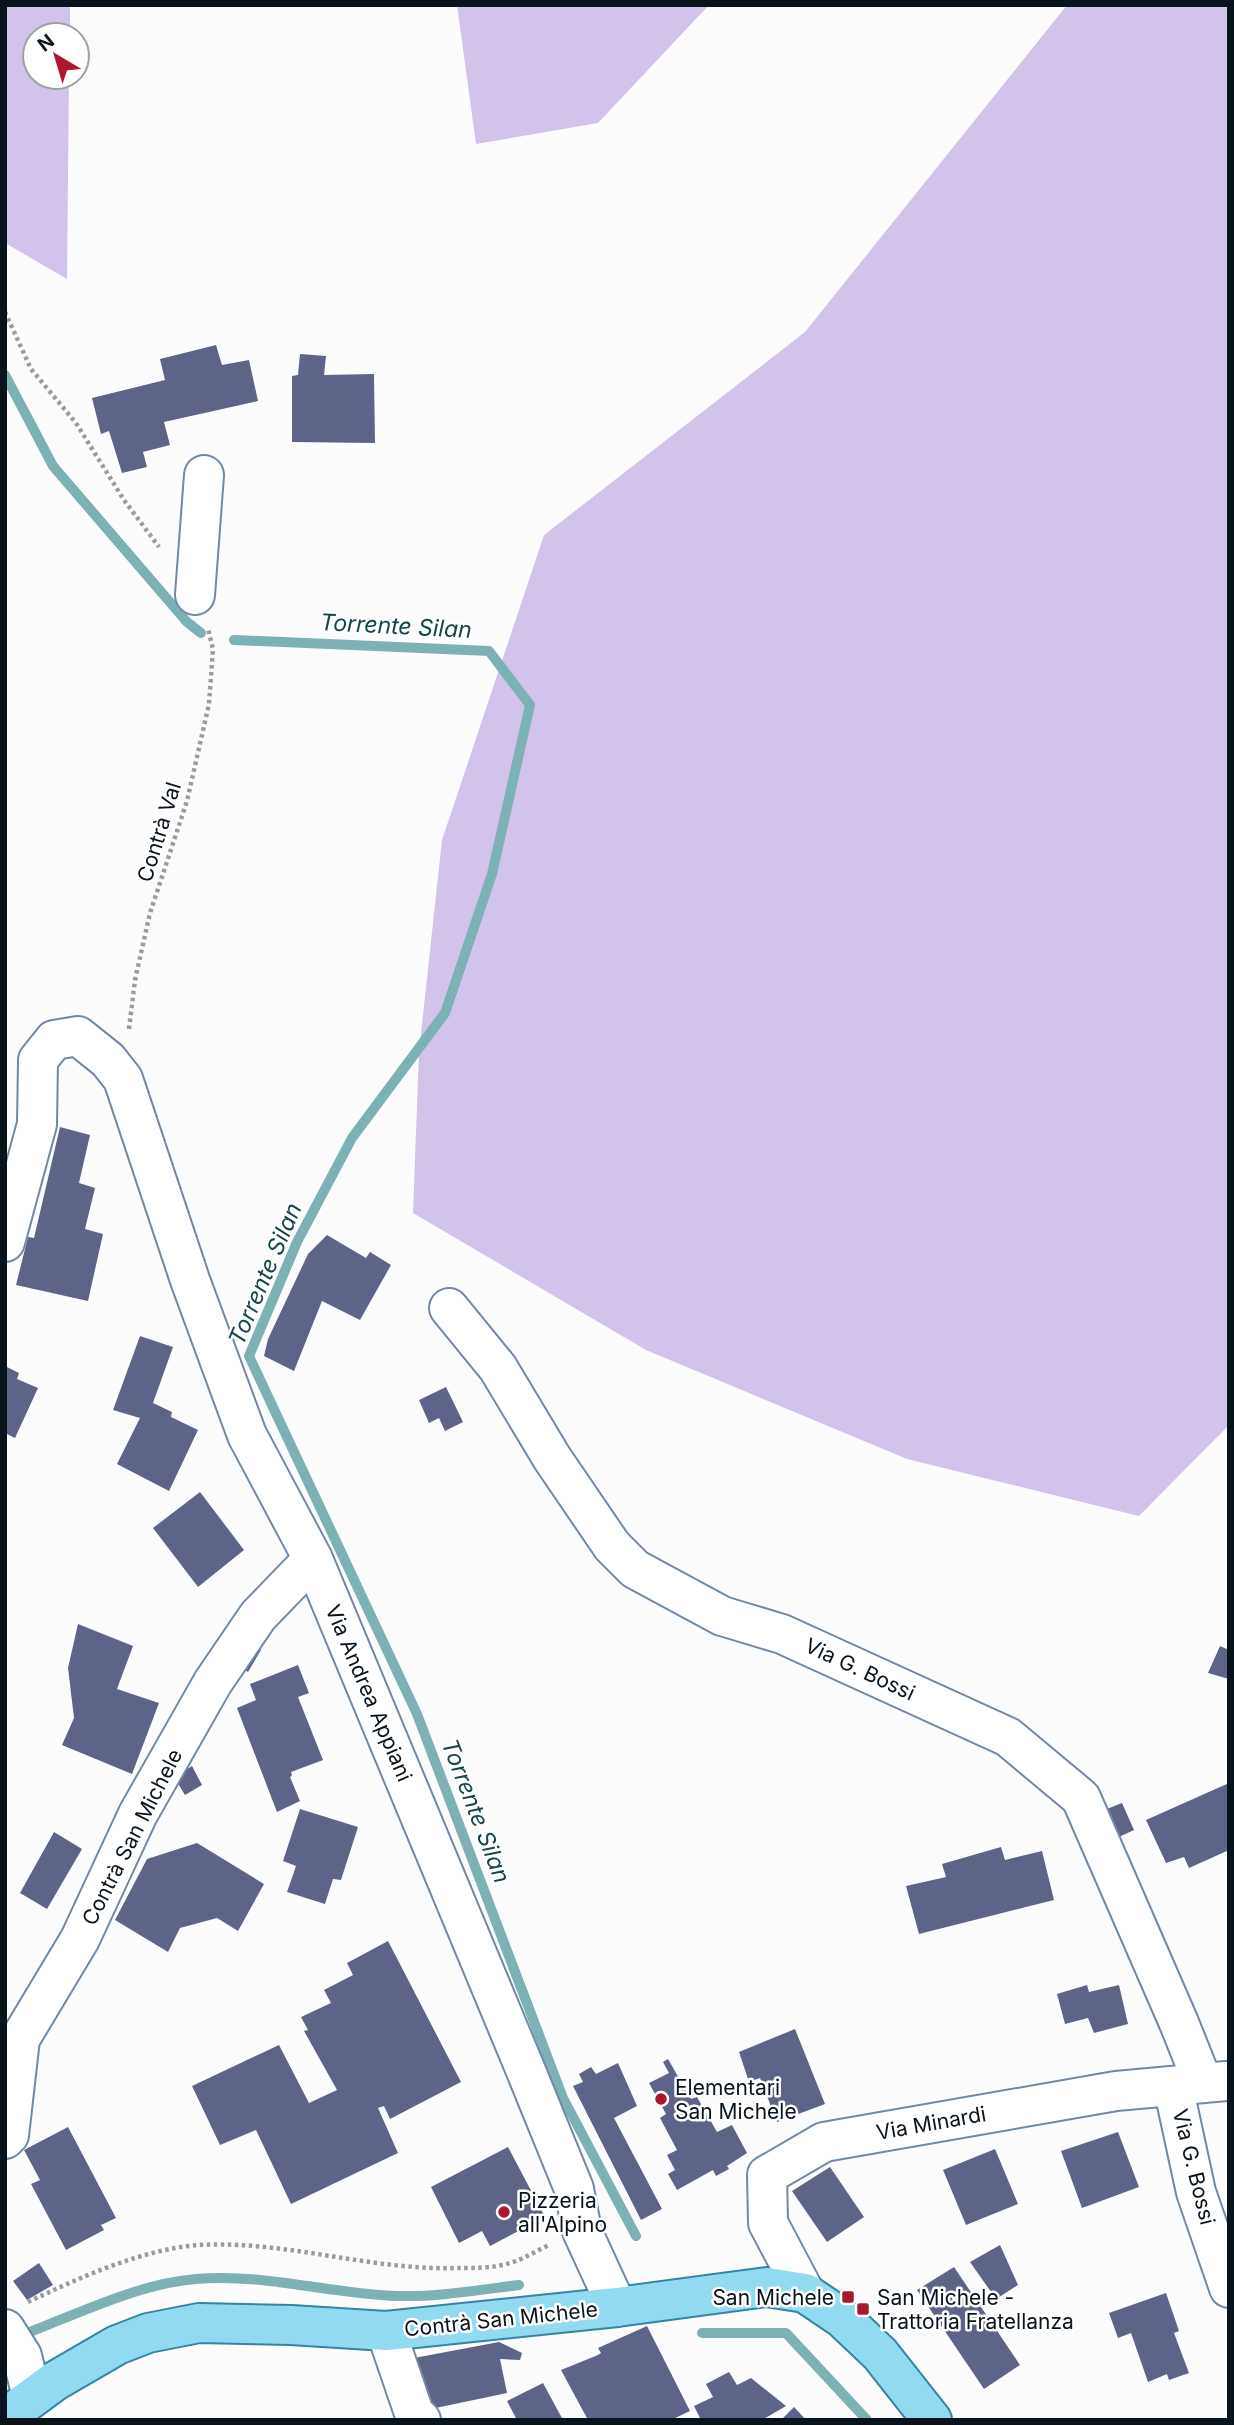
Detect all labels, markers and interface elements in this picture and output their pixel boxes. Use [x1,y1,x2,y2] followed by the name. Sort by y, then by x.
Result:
[21,21,91,91] north arrow
[33,29,59,57] text: N
[320,608,472,644] water label: Torrente Silan
[132,779,186,885] street label: Contrà Val
[222,1199,308,1349] water label: Torrente Silan
[321,1601,417,1785] street label: Via Andrea Appiani
[801,1633,919,1705] street label: Via G. Bossi
[436,1735,516,1887] water label: Torrente Silan
[77,1745,187,1929] street label: Contrà San Michele
[675,2075,797,2124] place label: Elementari San Michele
[653,2091,669,2107] marker: Elementari San Michele
[874,2101,988,2145] street label: Via Minardi
[1168,2106,1220,2228] street label: Via G. Bossi
[518,2188,607,2237] place label: Pizzeria all'Alpino
[496,2204,512,2220] marker: Pizzeria all'Alpino
[712,2285,834,2310] place label: San Michele
[877,2285,1074,2334] place label: San Michele - Trattoria Fratellanza
[840,2289,856,2305] marker: San Michele
[403,2296,599,2342] street label: Contrà San Michele
[855,2301,871,2317] marker: San Michele - Trattoria Fratellanza

